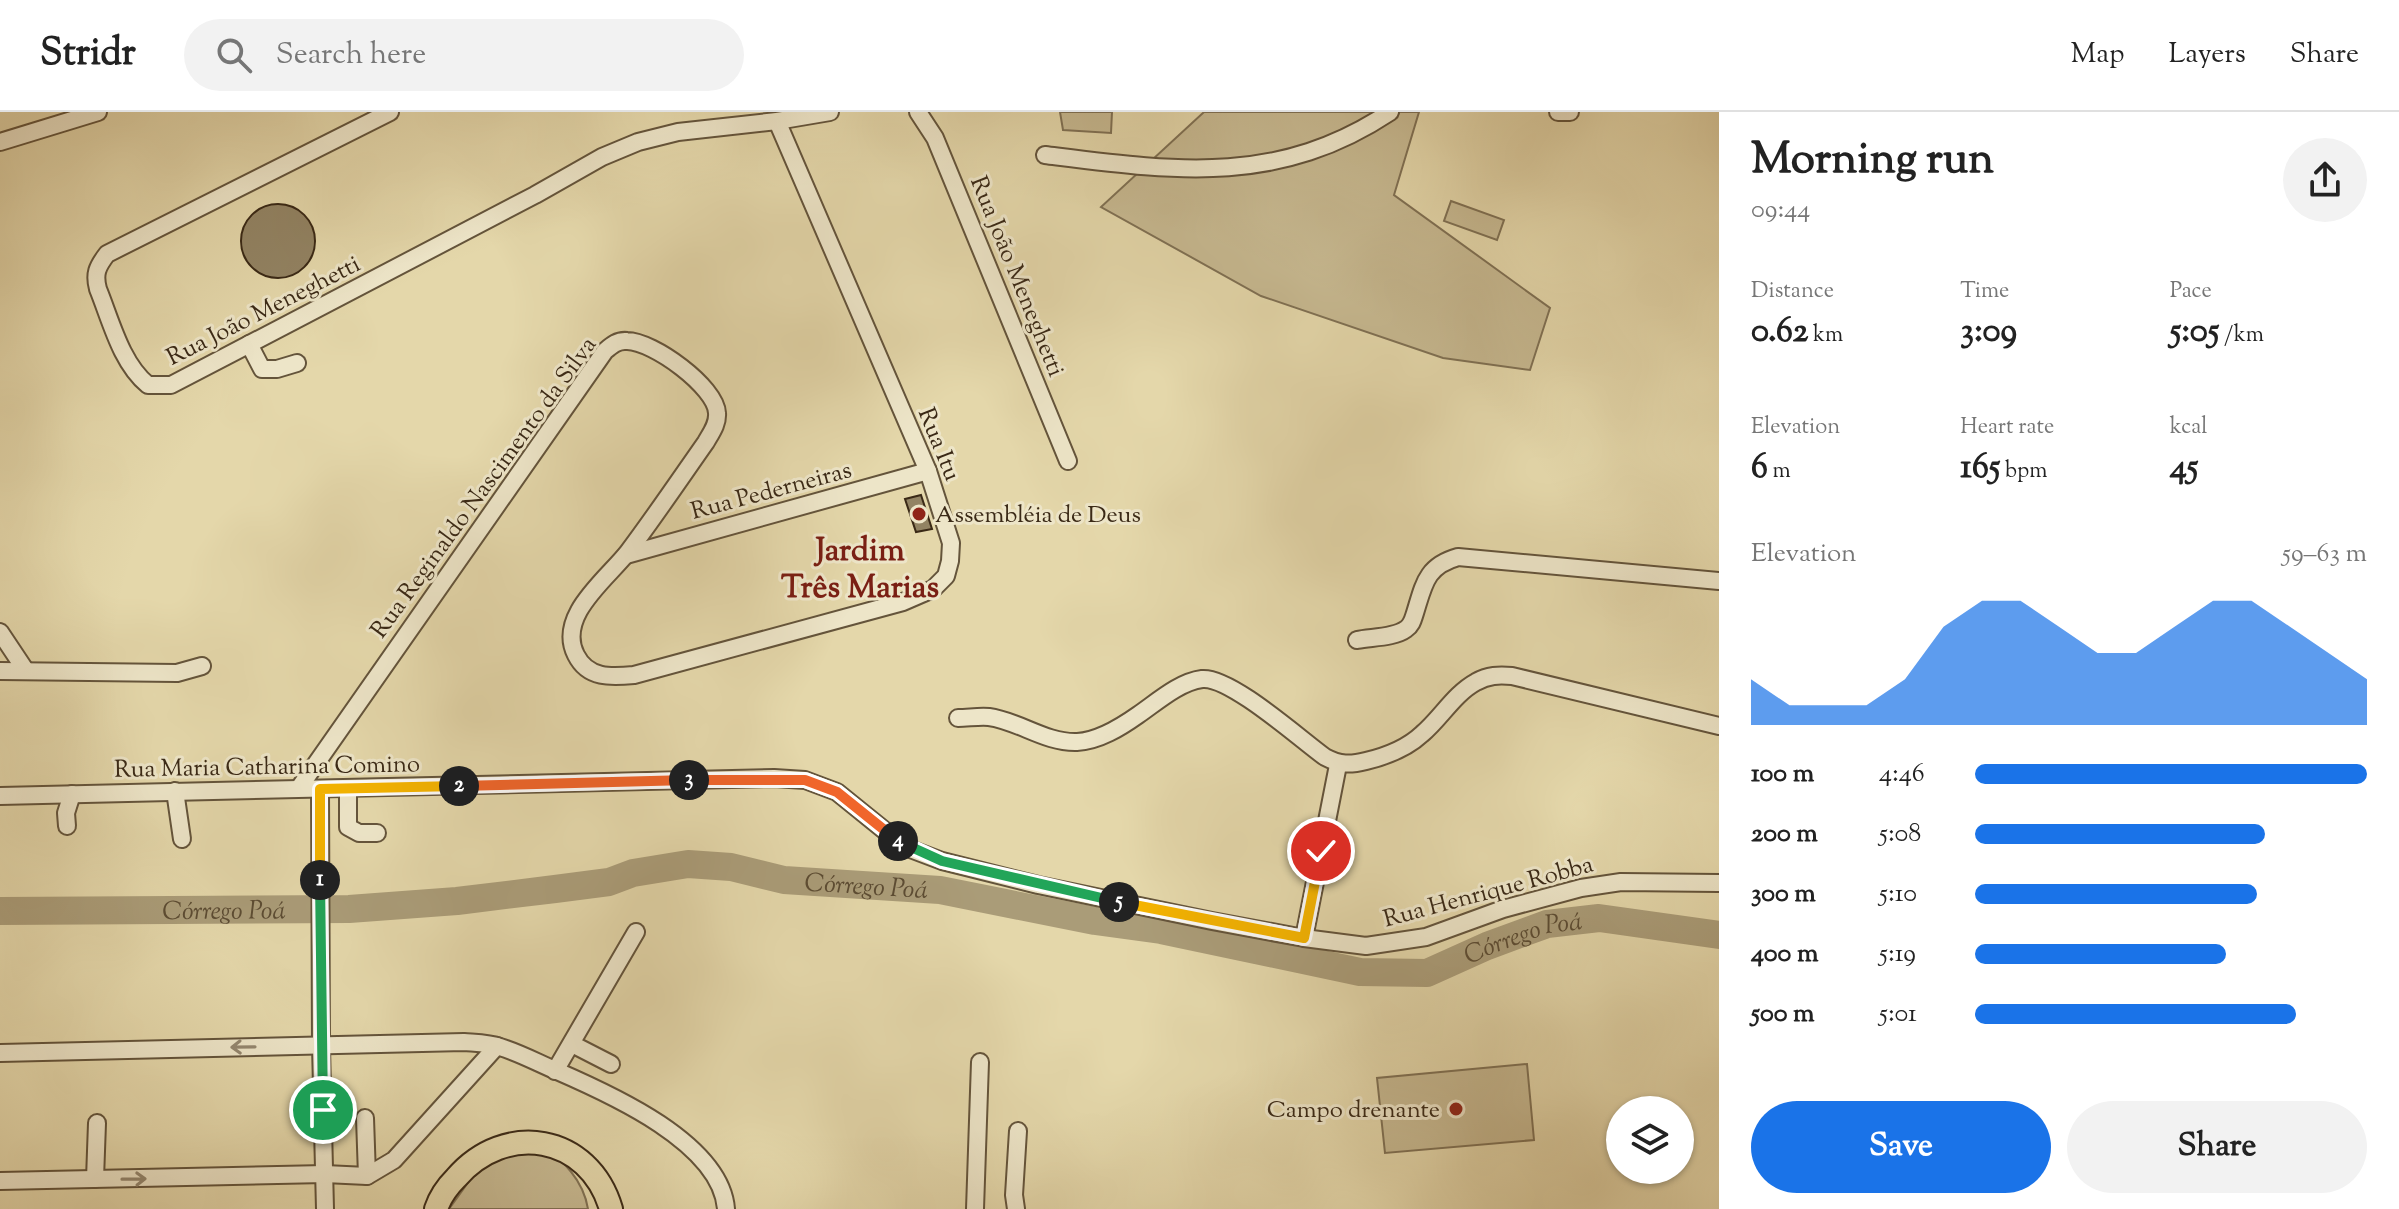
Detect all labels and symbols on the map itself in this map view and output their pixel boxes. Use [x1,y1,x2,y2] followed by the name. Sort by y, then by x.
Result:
[960,171,1072,382] street label: Rua João Meneghetti
[161,248,367,375] street label: Rua João Meneghetti
[363,330,606,646] street label: Rua Reginaldo Nascimento da Silva
[908,403,968,487] street label: Rua Itu
[687,454,856,530] street label: Rua Pederneiras
[935,499,1141,533] place label: Assembléia de Deus
[910,505,928,523] marker: Assembléia de Deus
[781,529,939,612] district label: Jardim Três Marias
[114,748,420,788] street label: Rua Maria Catharina Comino
[669,760,709,800] pin: 3
[439,766,479,806] pin: 2
[1287,817,1355,885] pin
[878,821,918,861] pin: 4
[1380,849,1597,937] street label: Rua Henrique Robba
[300,860,340,900] pin: 1
[803,865,929,910] water label: Córrego Poá
[1099,882,1139,922] pin: 5
[162,893,286,931] water label: Córrego Poá
[1458,904,1584,975] water label: Córrego Poá
[230,1040,257,1055] one-way arrow
[289,1076,357,1144] pin
[1267,1094,1440,1128] place label: Campo drenante
[1447,1100,1465,1118] marker: Campo drenante
[120,1171,147,1186] one-way arrow

